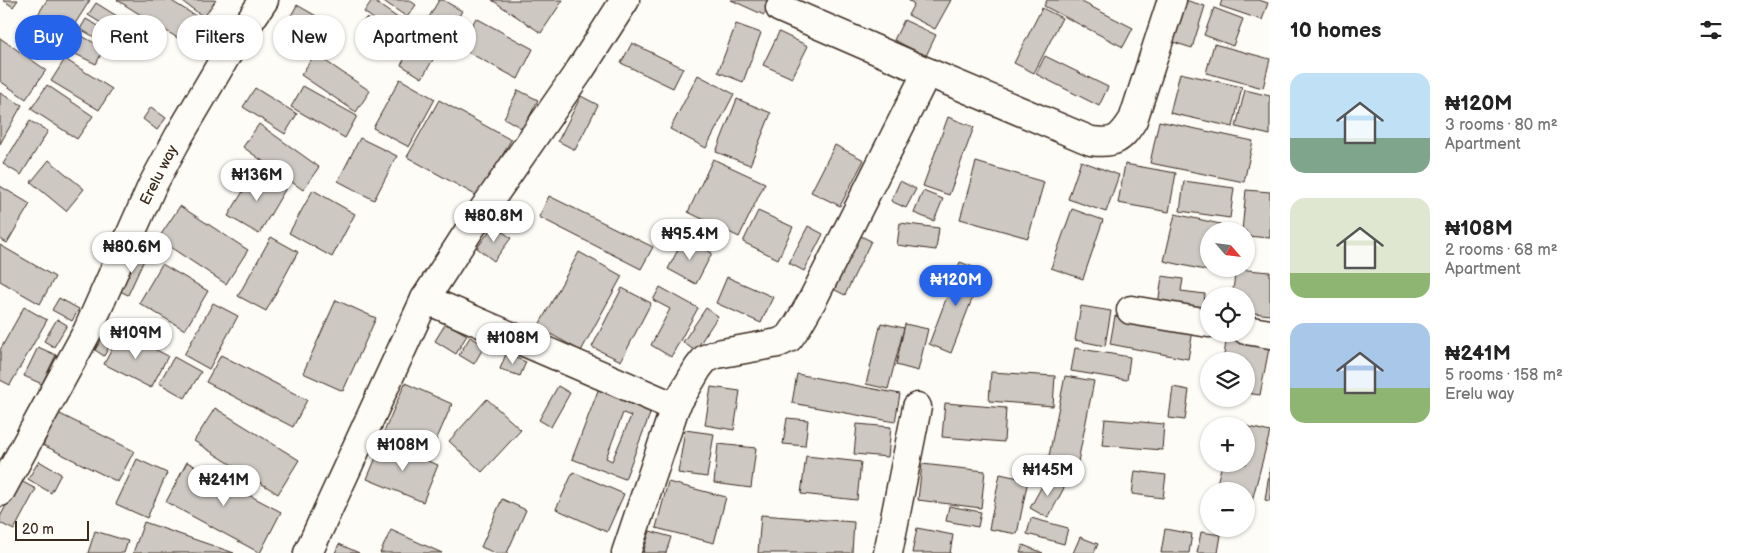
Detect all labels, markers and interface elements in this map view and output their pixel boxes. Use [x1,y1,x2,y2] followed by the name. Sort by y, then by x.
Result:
[15,15,82,60] chip: Buy
[92,15,167,60] chip: Rent
[177,15,263,60] chip: Filters
[273,15,345,60] chip: New
[355,15,476,60] chip: Apartment
[1697,16,1725,44] icon: filters
[1290,18,1381,43] text: 10 homes
[1445,91,1512,116] text: ₦120M
[1330,93,1390,153] icon: home
[1445,116,1558,135] text: 3 rooms · 80 m²
[1445,135,1521,154] text: Apartment
[136,142,182,208] street label: Erelu way
[222,160,292,202] pin: ₦136M
[231,166,283,185] text: ₦136M
[453,200,535,243] pin: ₦80.8M
[465,207,523,226] text: ₦80.8M
[1445,216,1513,241] text: ₦108M
[649,218,731,261] pin: ₦95.4M
[1330,218,1390,278] icon: home
[1200,222,1255,278] north arrow
[1200,222,1255,537] map controls
[662,225,718,244] text: ₦95.4M
[91,232,173,274] pin: ₦80.6M
[103,238,161,257] text: ₦80.6M
[1445,241,1558,260] text: 2 rooms · 68 m²
[1445,260,1521,279] text: Apartment
[921,264,991,307] pin: ₦120M
[930,271,982,290] text: ₦120M
[1200,287,1255,342] button: locate
[101,318,171,360] pin: ₦109M
[478,322,548,365] pin: ₦108M
[110,324,162,343] text: ₦109M
[487,329,539,348] text: ₦108M
[1445,341,1511,366] text: ₦241M
[1330,343,1390,403] icon: home
[1200,352,1255,407] button: layers
[1445,366,1563,385] text: 5 rooms · 158 m²
[1445,385,1514,404] text: Erelu way
[1200,417,1255,472] button: +
[368,430,438,472] pin: ₦108M
[377,436,429,455] text: ₦108M
[1013,454,1083,497] pin: ₦145M
[1023,461,1073,480] text: ₦145M
[189,464,259,507] pin: ₦241M
[199,471,249,490] text: ₦241M
[1200,482,1255,537] button: −
[15,518,89,541] scale bar
[22,521,54,538] text: 20 m

